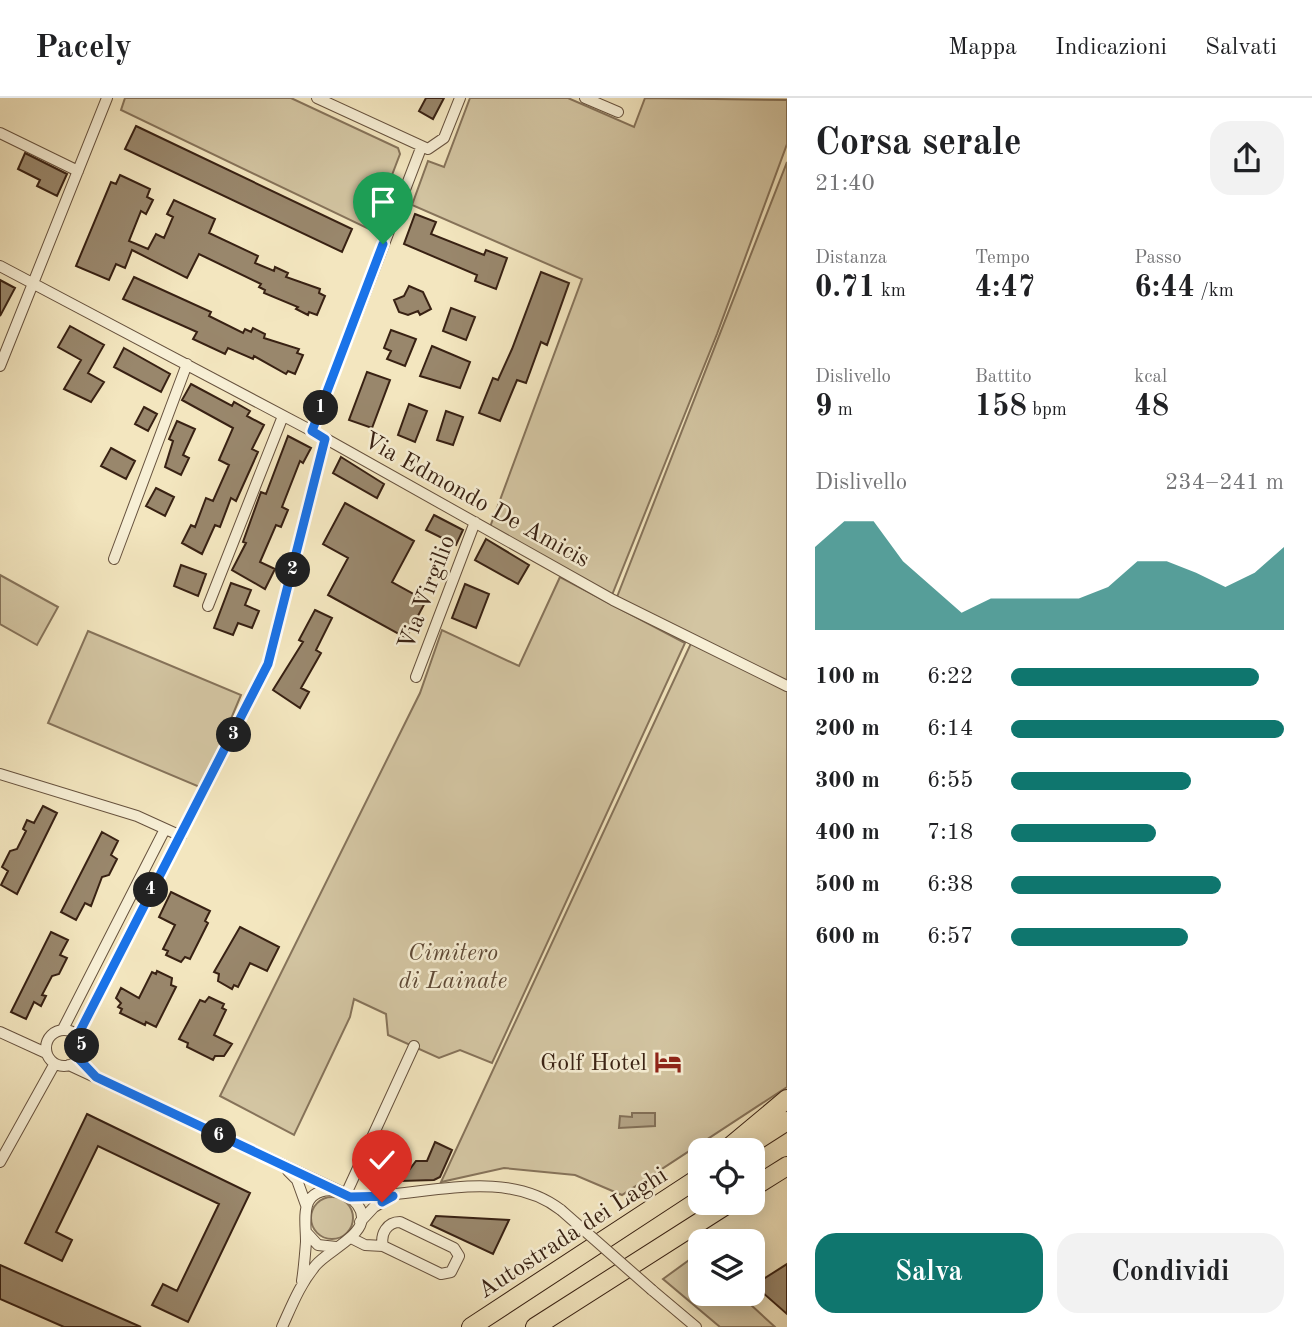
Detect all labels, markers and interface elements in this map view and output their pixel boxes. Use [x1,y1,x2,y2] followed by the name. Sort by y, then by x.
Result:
[35,32,132,65] text: Pacely
[948,36,1017,60] text: Mappa
[1055,36,1167,60] text: Indicazioni
[1205,36,1277,60] text: Salvati
[1210,121,1284,195] button: share
[815,125,1022,163] text: Corsa serale
[353,172,413,244] pin
[815,172,875,195] text: 21:40
[364,183,402,221] icon: arrive
[815,249,887,268] text: Distanza
[975,249,1030,268] text: Tempo
[1134,249,1182,268] text: Passo
[815,273,876,303] text: 0.71
[975,273,1035,303] text: 4:47
[1134,273,1195,303] text: 6:44
[876,282,906,301] text: km
[1195,282,1234,301] text: /km
[815,368,891,387] text: Dislivello
[975,368,1032,387] text: Battito
[1134,368,1167,387] text: kcal
[304,390,338,426] pin: 1
[815,392,832,422] text: 9
[975,392,1027,422] text: 158
[1134,392,1169,422] text: 48
[315,398,326,417] text: 1
[832,401,853,420] text: m
[1027,401,1067,420] text: bpm
[359,429,593,573] street label: Via Edmondo De Amicis
[815,471,907,494] text: Dislivello
[1165,471,1284,494] text: 234–241 m
[395,532,461,653] street label: Via Virgilio
[276,552,310,588] pin: 2
[287,560,298,579] text: 2
[815,665,880,688] text: 100 m
[927,665,973,688] text: 6:22
[815,717,880,740] text: 200 m
[927,717,973,740] text: 6:14
[216,718,252,752] pin: 3
[228,725,239,744] text: 3
[815,769,880,792] text: 300 m
[927,769,973,792] text: 6:55
[815,821,880,844] text: 400 m
[927,821,973,844] text: 7:18
[134,872,168,908] pin: 4
[815,873,880,896] text: 500 m
[927,873,973,896] text: 6:38
[145,880,156,899] text: 4
[815,925,880,948] text: 600 m
[927,925,973,948] text: 6:57
[399,942,508,994] park label: Cimitero di Lainate
[64,1028,100,1063] pin: 5
[76,1036,87,1055] text: 5
[653,1047,683,1077] hotel icon: Golf Hotel
[540,1052,647,1076] place label: Golf Hotel
[202,1118,236,1154] pin: 6
[213,1126,224,1145] text: 6
[352,1130,412,1202] pin
[688,1138,765,1306] map controls
[688,1138,765,1215] button: locate
[363,1141,401,1179] icon: check
[474,1164,672,1304] street label: Autostrada dei Laghi
[688,1229,765,1306] button: layers
[815,1233,1043,1313] button: Salva
[1057,1233,1284,1313] button: Condividi

